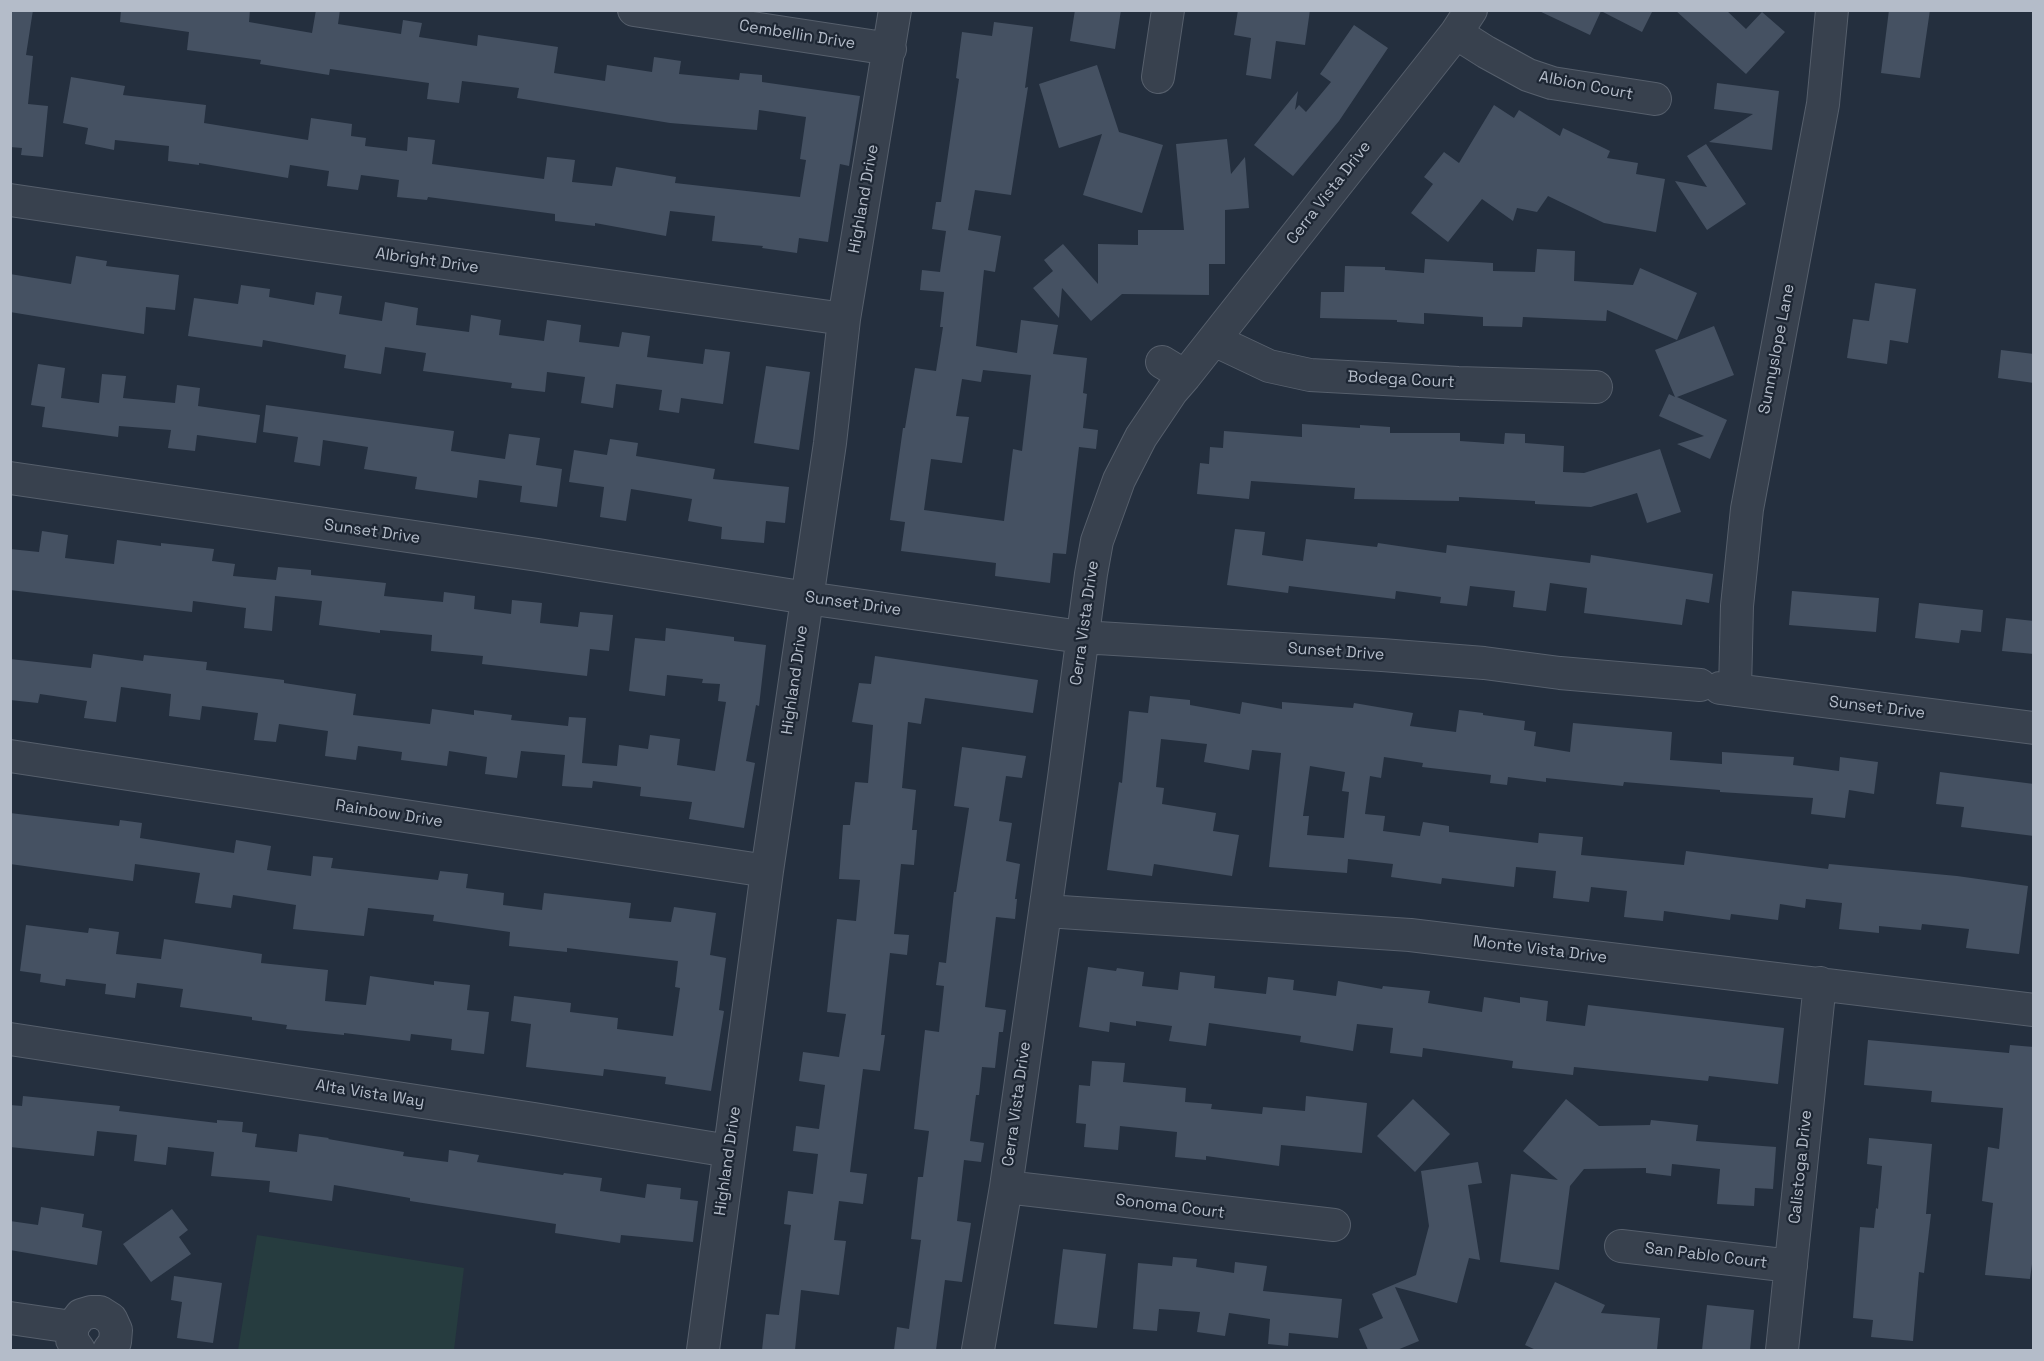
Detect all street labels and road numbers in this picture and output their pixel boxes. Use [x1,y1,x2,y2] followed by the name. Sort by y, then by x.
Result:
[738,16,856,54] street label: Cembellin Drive
[1537,67,1635,105] street label: Albion Court
[1283,137,1375,249] street label: Cerra Vista Drive
[845,143,883,255] street label: Highland Drive
[374,244,480,278] street label: Albright Drive
[1755,282,1799,416] street label: Sunnyslope Lane
[1347,368,1455,392] street label: Bodega Court
[323,516,421,548] street label: Sunset Drive
[1067,559,1103,687] street label: Cerra Vista Drive
[804,588,902,620] street label: Sunset Drive
[778,624,812,736] street label: Highland Drive
[1287,639,1385,665] street label: Sunset Drive
[1828,693,1926,723] street label: Sunset Drive
[334,796,444,832] street label: Rainbow Drive
[1472,932,1608,968] street label: Monte Vista Drive
[999,1040,1035,1168] street label: Cerra Vista Drive
[314,1076,426,1112] street label: Alta Vista Way
[711,1105,745,1217] street label: Highland Drive
[1785,1109,1817,1225] street label: Calistoga Drive
[1114,1191,1226,1223] street label: Sonoma Court
[1644,1239,1768,1273] street label: San Pablo Court

